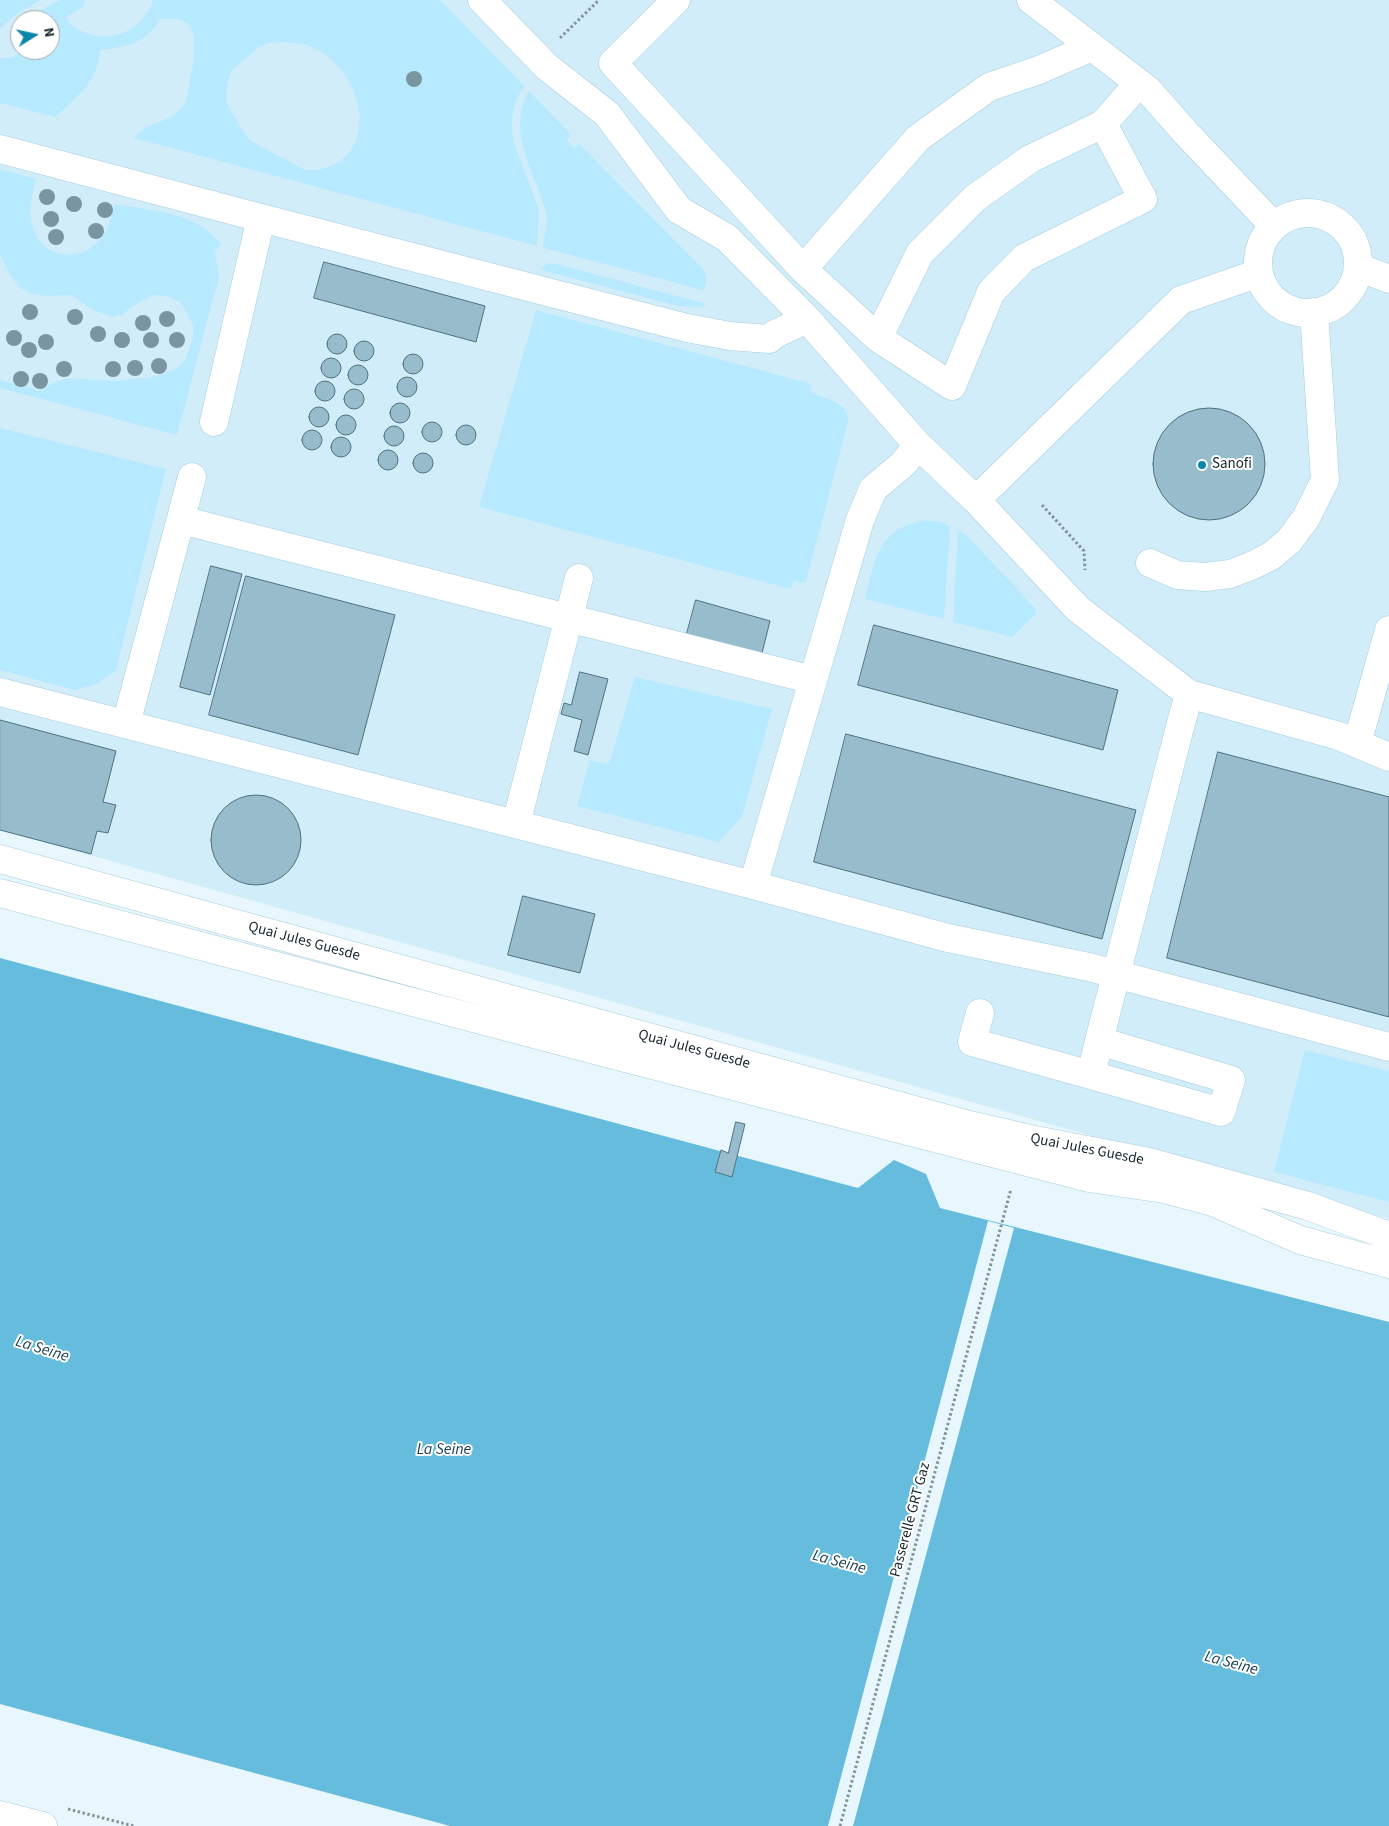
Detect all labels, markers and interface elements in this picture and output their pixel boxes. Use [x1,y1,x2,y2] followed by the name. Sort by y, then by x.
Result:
[10,10,60,60] north arrow
[38,26,59,39] text: N
[1212,456,1252,474] place label: Sanofi
[1196,459,1208,471] marker: Sanofi
[246,918,362,966] street label: Quai Jules Guesde
[636,1026,752,1074] street label: Quai Jules Guesde
[1029,1130,1145,1170] street label: Quai Jules Guesde
[13,1333,71,1367] water label: La Seine
[417,1440,471,1460] water label: La Seine
[887,1461,935,1579] street label: Passerelle GRT Gaz
[810,1547,868,1579] water label: La Seine
[1202,1648,1260,1680] water label: La Seine

